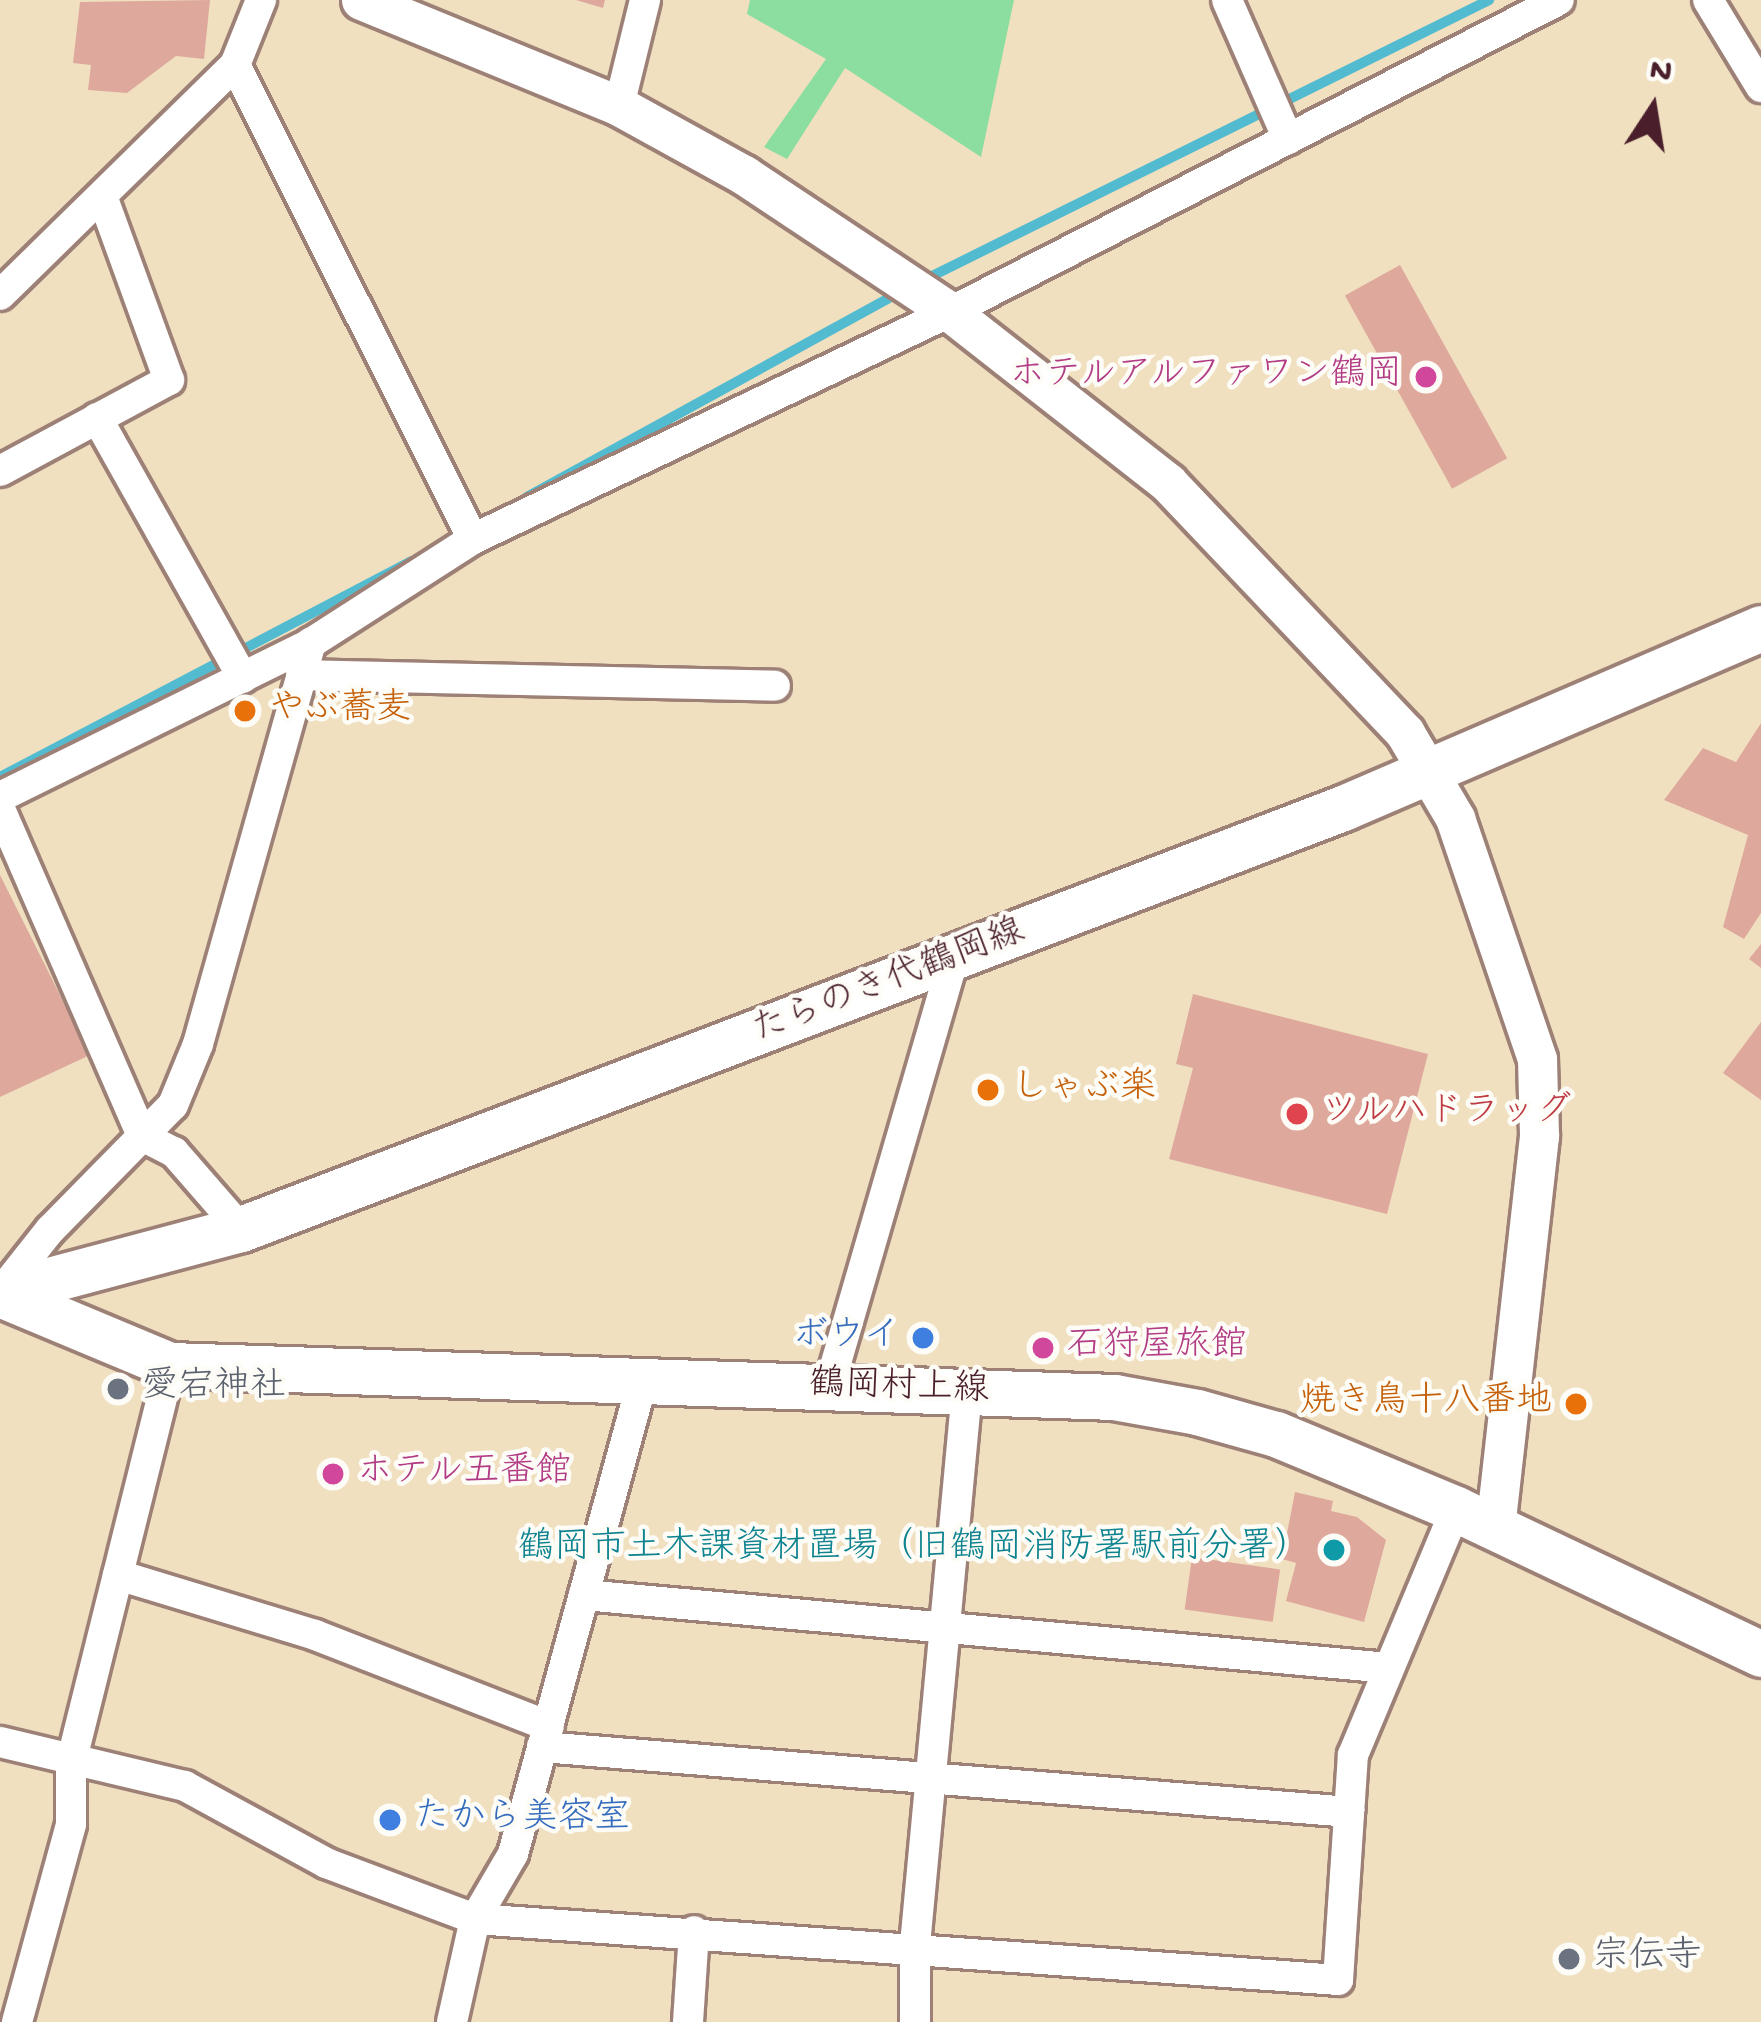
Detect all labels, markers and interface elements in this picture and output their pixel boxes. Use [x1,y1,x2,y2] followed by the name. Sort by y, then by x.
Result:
[1593,48,1713,168] north arrow
[1646,52,1675,94] text: N
[1006,355,1402,399] place label: ホテルアルファワン鶴岡
[1413,364,1439,390] marker: ホテルアルファワン鶴岡
[269,689,413,733] place label: やぶ蕎麦
[232,698,258,724] marker: やぶ蕎麦
[747,911,1031,1055] street label: たらのき代鶴岡線
[1012,1068,1156,1112] place label: しゃぶ楽
[975,1077,1001,1103] marker: しゃぶ楽
[1321,1092,1573,1136] place label: ツルハドラッグ
[1284,1101,1310,1127] marker: ツルハドラッグ
[791,1316,899,1360] place label: ボウイ
[910,1325,936,1351] marker: ボウイ
[1067,1326,1247,1370] place label: 石狩屋旅館
[1030,1335,1056,1361] marker: 石狩屋旅館
[808,1364,990,1414] street label: 鶴岡村上線
[142,1367,286,1411] place label: 愛宕神社
[105,1376,131,1402] marker: 愛宕神社
[1300,1382,1552,1426] place label: 焼き鳥十八番地
[1563,1391,1589,1417] marker: 焼き鳥十八番地
[357,1452,573,1496] place label: ホテル五番館
[320,1461,346,1487] marker: ホテル五番館
[518,1528,1310,1572] place label: 鶴岡市土木課資材置場（旧鶴岡消防署駅前分署）
[1321,1537,1347,1563] marker: 鶴岡市土木課資材置場（旧鶴岡消防署駅前分署）
[414,1798,630,1842] place label: たから美容室
[377,1807,403,1833] marker: たから美容室
[1593,1937,1701,1981] place label: 宗伝寺
[1556,1946,1582,1972] marker: 宗伝寺

